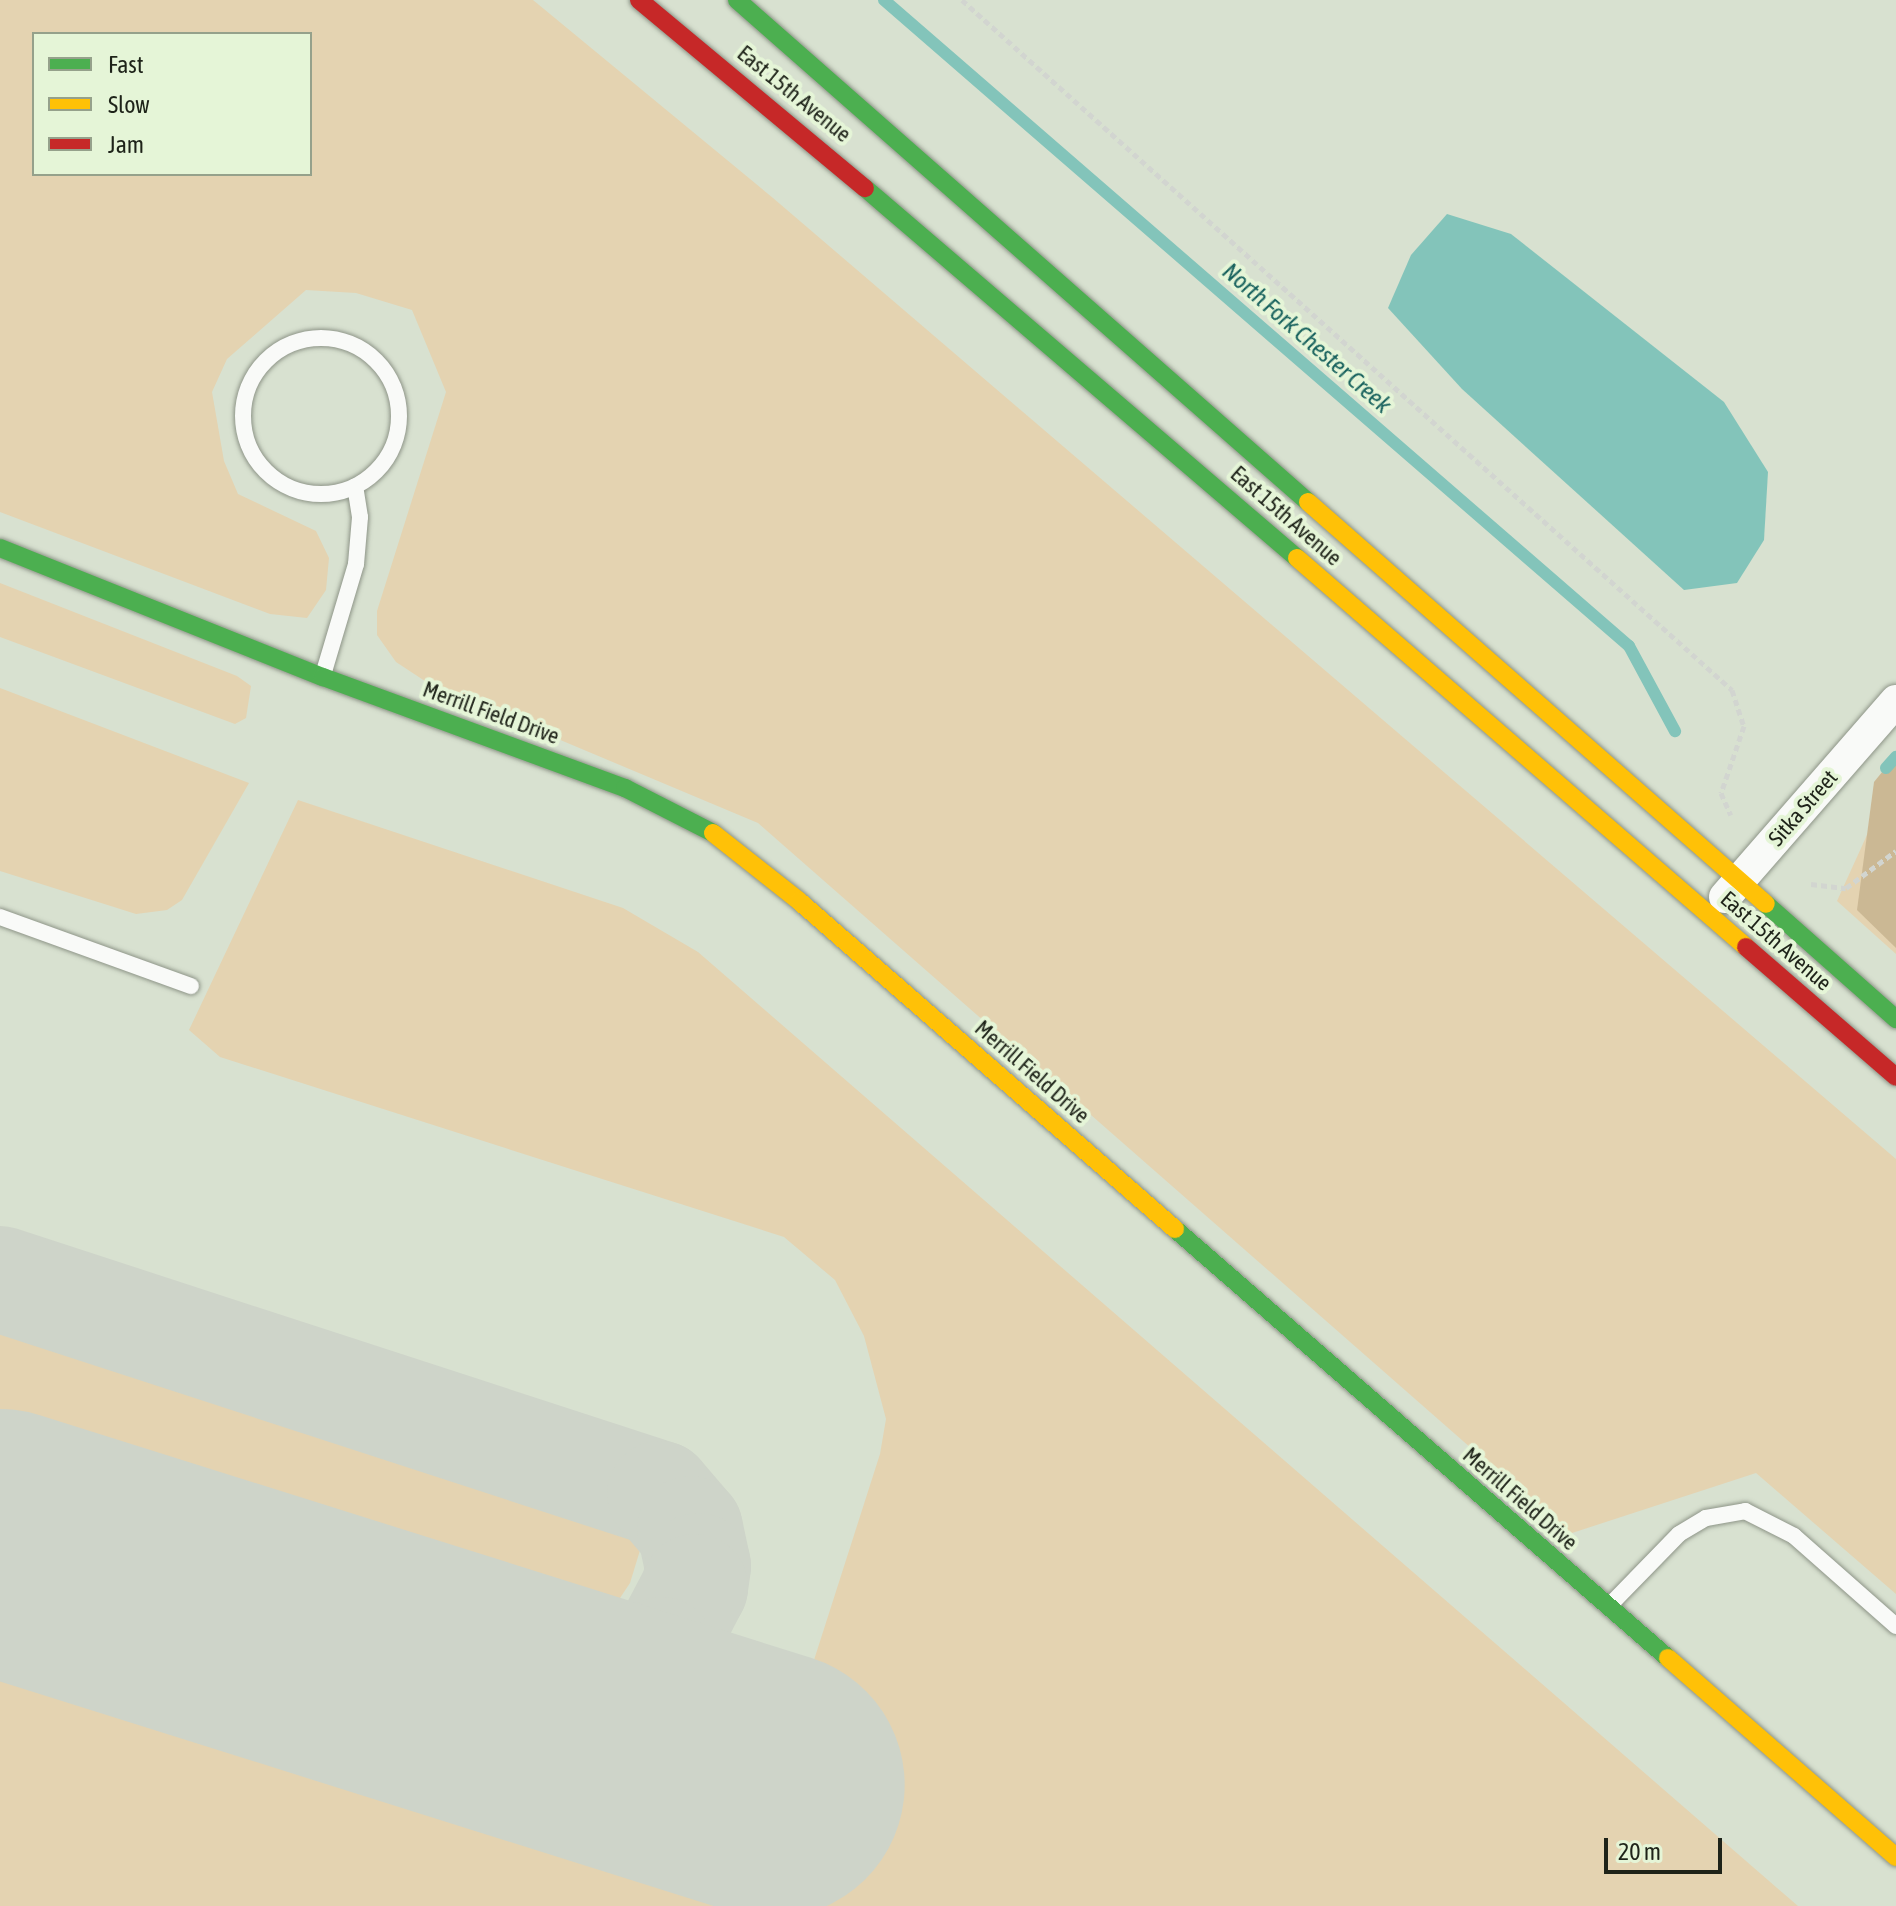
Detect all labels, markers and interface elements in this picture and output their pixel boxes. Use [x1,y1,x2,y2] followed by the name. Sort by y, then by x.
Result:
[32,32,312,176] legend
[732,40,856,148] street label: East 15th Avenue
[108,51,144,78] text: Fast
[108,91,150,118] text: Slow
[108,131,144,158] text: Jam
[1217,257,1397,419] water label: North Fork Chester Creek
[1225,461,1347,571] street label: East 15th Avenue
[419,676,563,750] street label: Merrill Field Drive
[1763,765,1843,851] street label: Sitka Street
[1715,886,1837,996] street label: East 15th Avenue
[969,1015,1095,1129] street label: Merrill Field Drive
[1457,1442,1583,1556] street label: Merrill Field Drive
[1608,1822,1726,1872] scale bar
[1618,1838,1661,1865] text: 20 m

